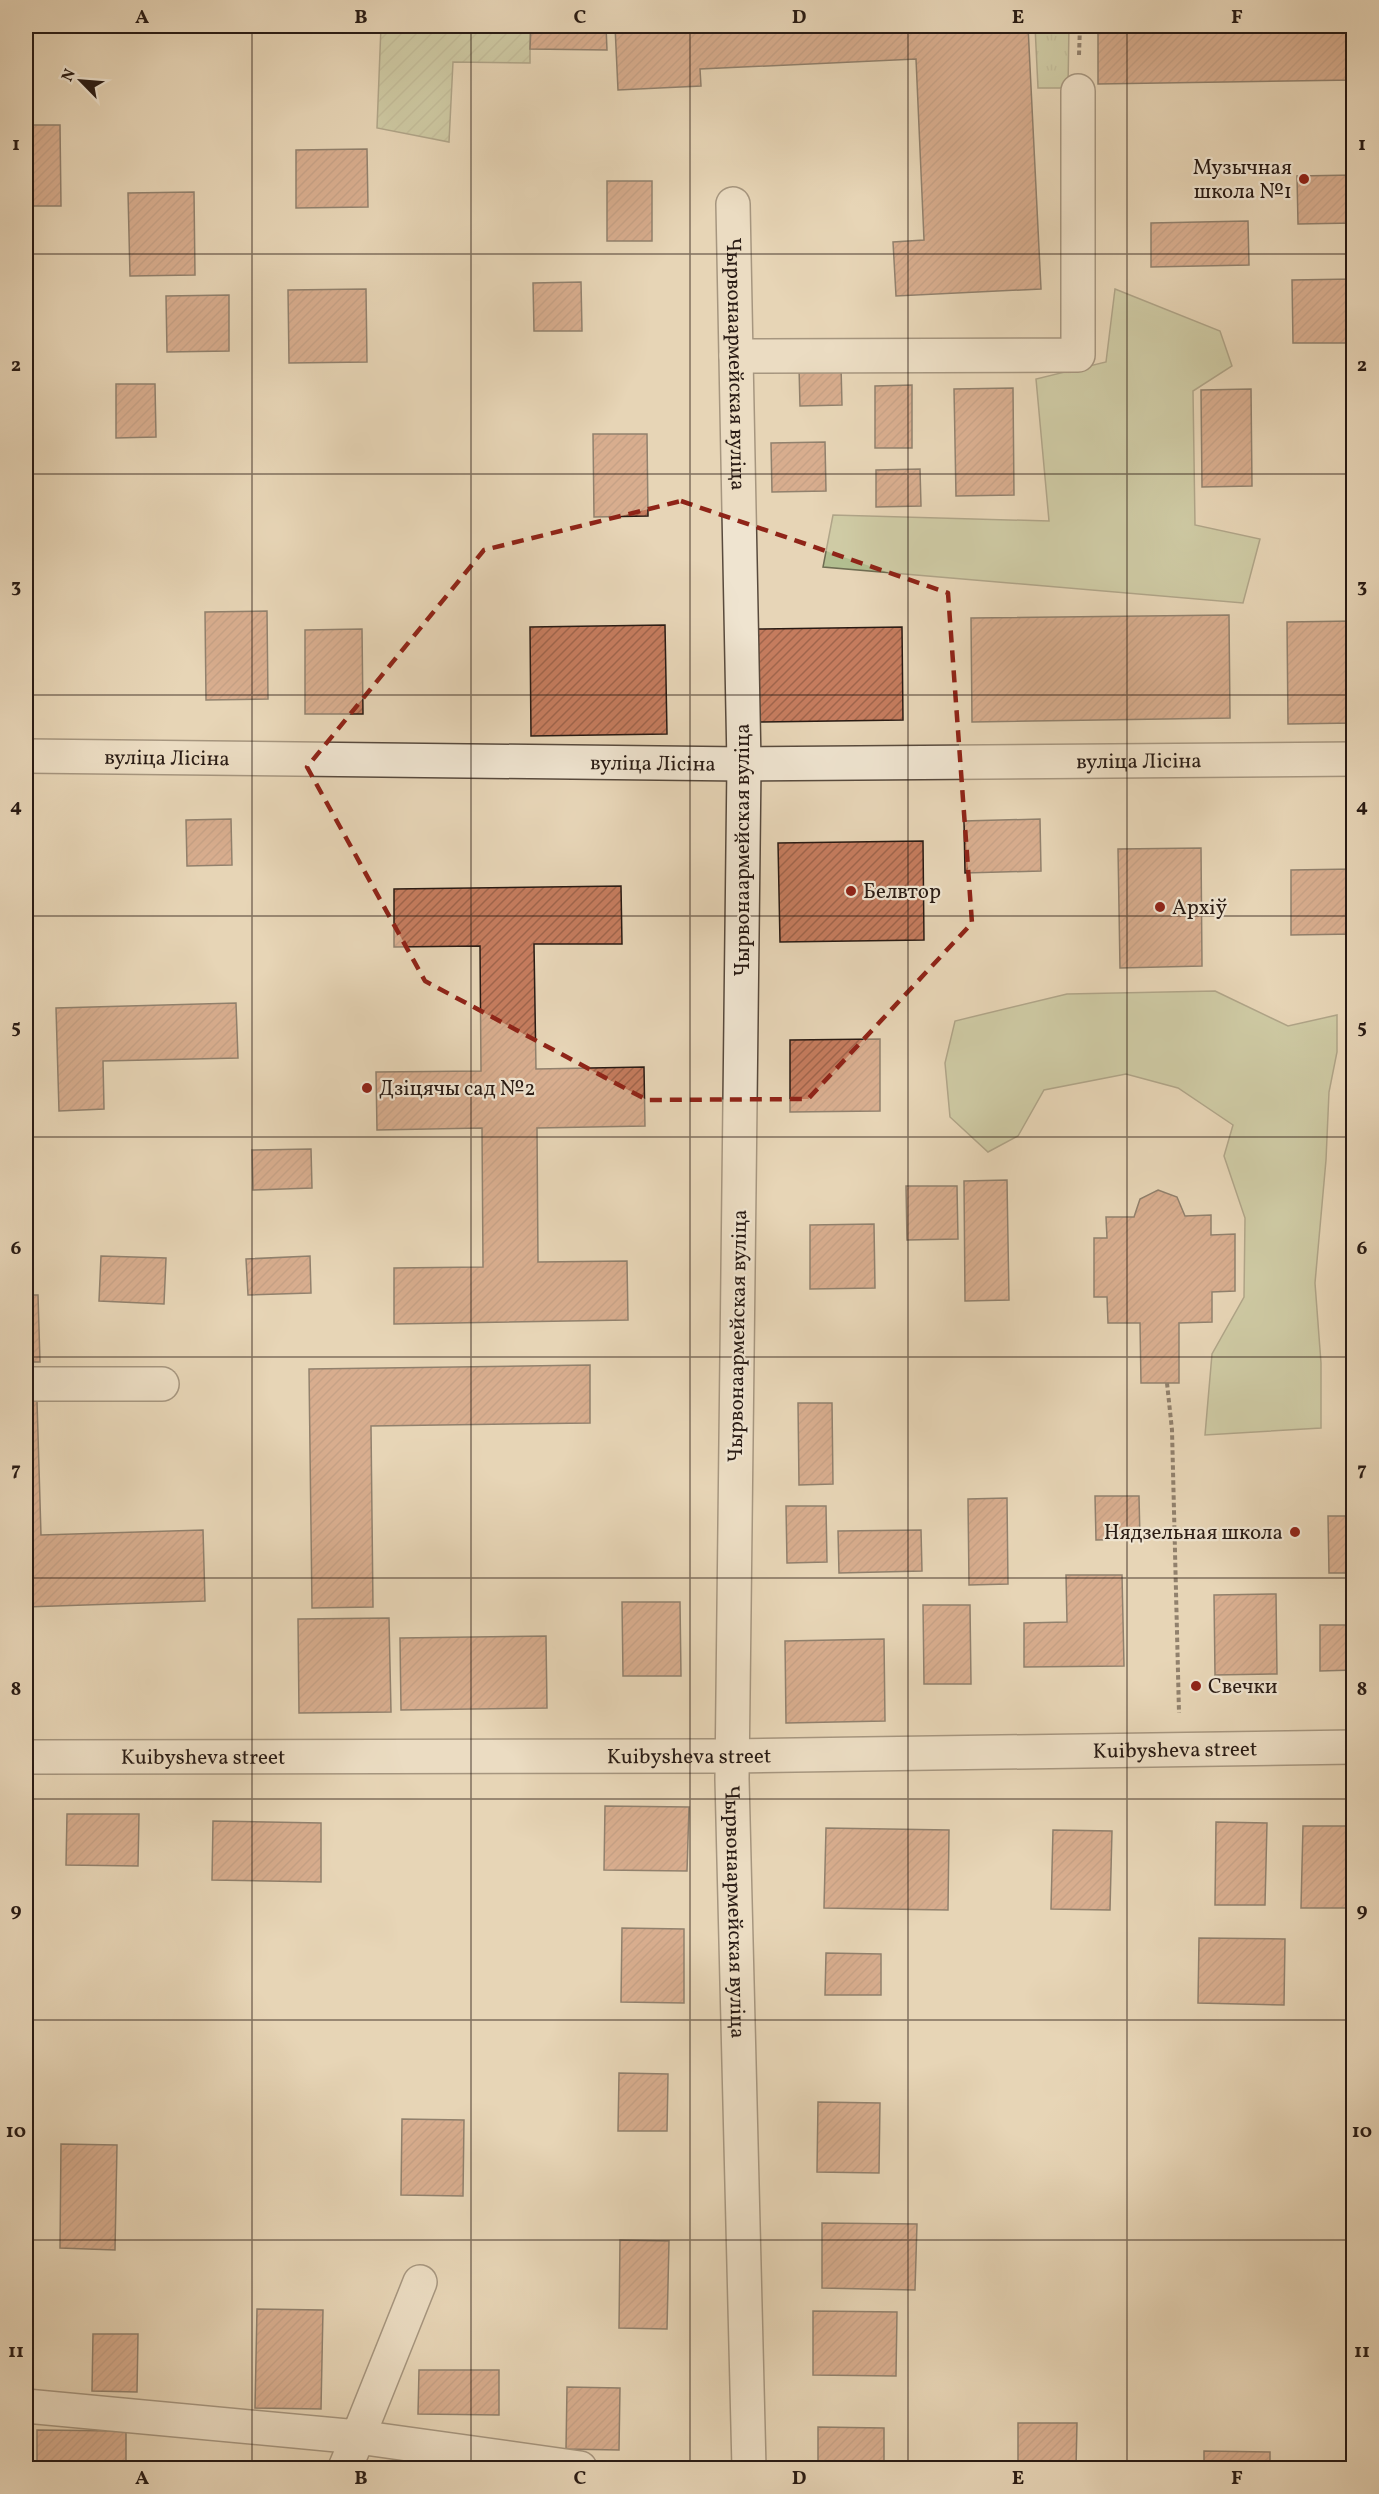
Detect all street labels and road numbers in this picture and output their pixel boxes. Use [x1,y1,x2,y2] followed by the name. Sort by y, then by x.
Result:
[718,237,752,491] street label: Чырвонаармейская вуліца
[729,723,758,977] street label: Чырвонаармейская вуліца
[104,744,230,774] street label: вуліца Лісіна
[1076,747,1202,777] street label: вуліца Лісіна
[590,749,716,780] street label: вуліца Лісіна
[722,1209,755,1463] street label: Чырвонаармейская вуліца
[1092,1735,1257,1767] street label: Kuibysheva street
[607,1742,772,1772] street label: Kuibysheva street
[121,1744,285,1773] street label: Kuibysheva street
[716,1785,751,2039] street label: Чырвонаармейская вуліца

